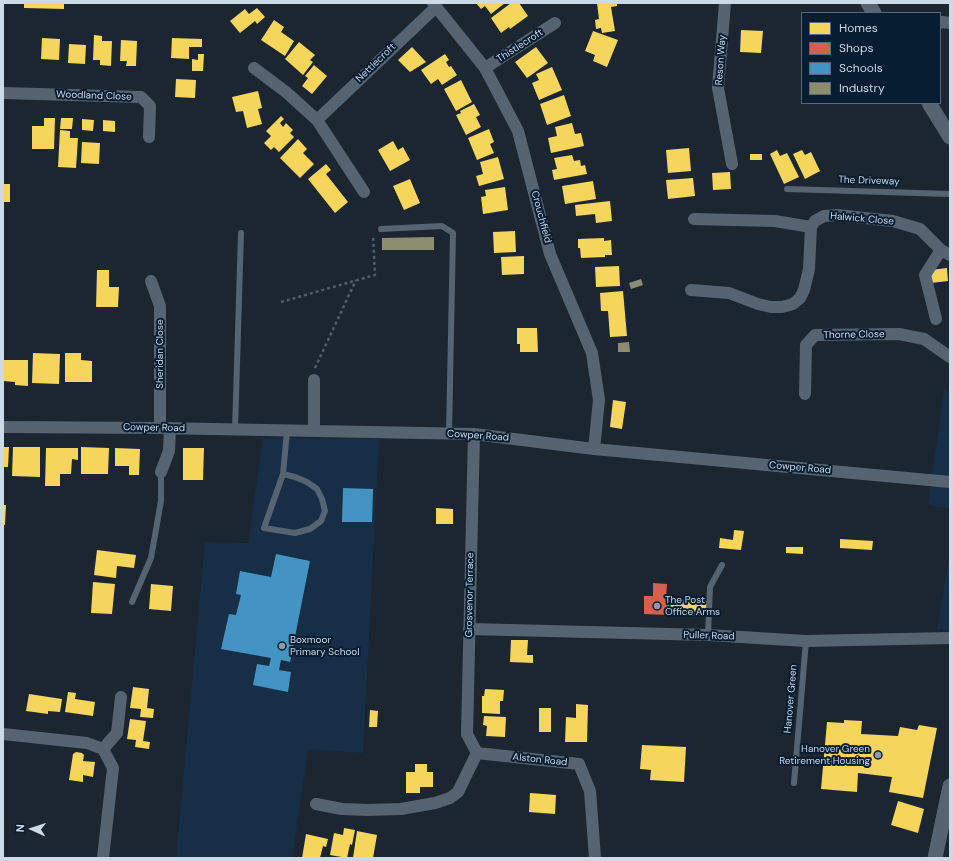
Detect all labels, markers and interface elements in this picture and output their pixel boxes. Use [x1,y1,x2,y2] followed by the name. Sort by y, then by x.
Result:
[801,12,941,104] legend
[839,20,878,36] text: Homes
[495,27,545,65] street label: Thistlecroft
[713,34,729,86] street label: Reson Way
[839,40,874,56] text: Shops
[354,41,398,85] street label: Nettlecroft
[839,60,883,76] text: Schools
[839,80,885,96] text: Industry
[56,89,132,103] street label: Woodland Close
[838,174,900,188] street label: The Driveway
[528,190,554,244] street label: Crouchfield
[830,210,894,228] street label: Halwick Close
[154,319,166,389] street label: Sheridan Close
[823,328,885,342] street label: Thorne Close
[123,421,185,435] street label: Cowper Road
[447,428,509,444] street label: Cowper Road
[769,459,831,477] street label: Cowper Road
[463,552,477,638] street label: Grosvenor Terrace
[665,594,720,618] place label: The Post Office Arms
[652,601,662,611] marker: The Post Office Arms
[683,629,735,643] street label: Puller Road
[290,634,360,658] place label: Boxmoor Primary School
[277,641,287,651] marker: Boxmoor Primary School
[782,664,800,734] street label: Hanover Green
[779,743,870,766] place label: Hanover Green Retirement Housing
[873,750,883,760] marker: Hanover Green Retirement Housing
[512,751,568,769] street label: Alston Road
[12,809,52,849] north arrow
[13,824,27,833] text: N

